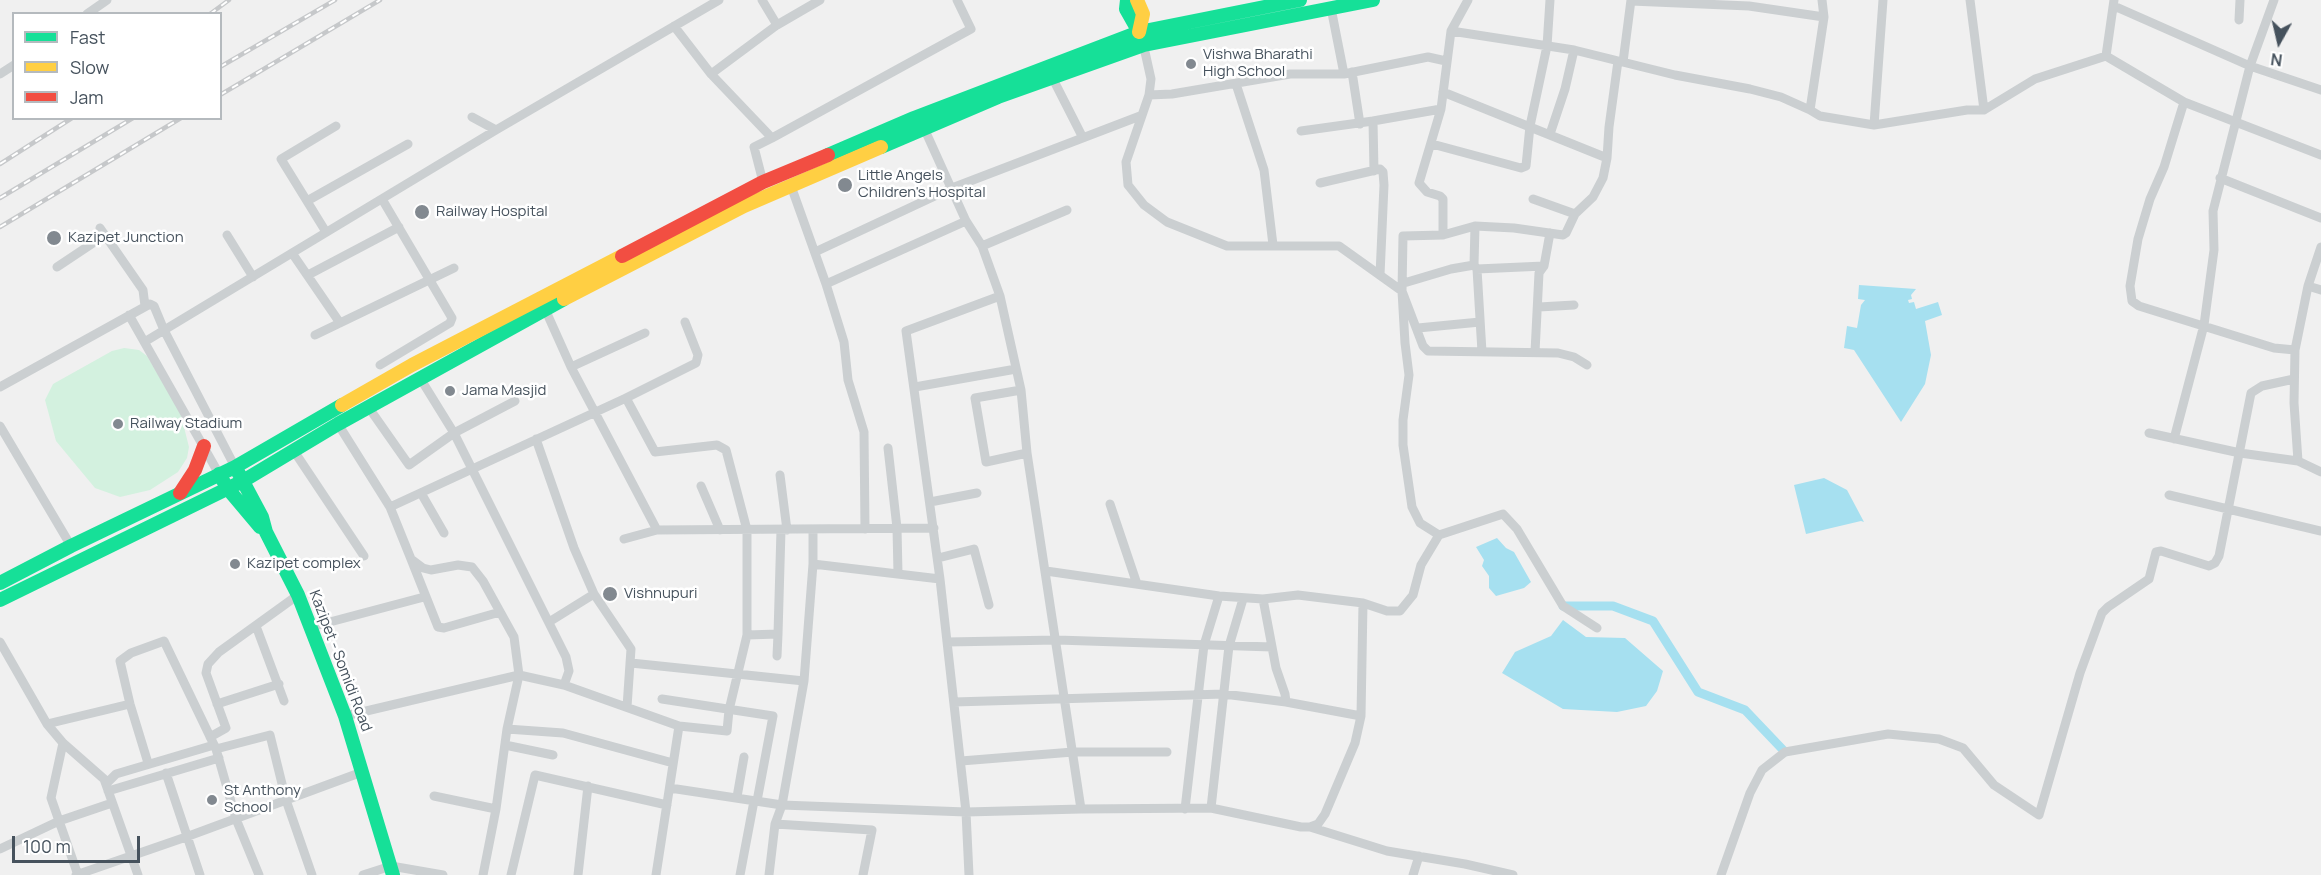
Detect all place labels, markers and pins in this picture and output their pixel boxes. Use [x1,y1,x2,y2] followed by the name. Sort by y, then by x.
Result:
[1203,46,1313,81] place label: Vishwa Bharathi High School
[1184,57,1198,71] marker: Vishwa Bharathi High School
[858,167,986,202] place label: Little Angels Children's Hospital
[836,176,854,194] marker: Little Angels Children's Hospital
[413,203,431,221] marker: Railway Hospital
[436,203,548,221] place label: Railway Hospital
[45,229,63,247] marker: Kazipet Junction
[68,229,184,247] place label: Kazipet Junction
[462,382,546,400] place label: Jama Masjid
[443,384,457,398] marker: Jama Masjid
[130,415,242,433] place label: Railway Stadium
[111,417,125,431] marker: Railway Stadium
[247,555,361,573] place label: Kazipet complex
[228,557,242,571] marker: Kazipet complex
[601,585,619,603] marker: Vishnupuri
[624,585,698,603] place label: Vishnupuri
[224,782,301,817] place label: St Anthony School
[205,793,219,807] marker: St Anthony School

